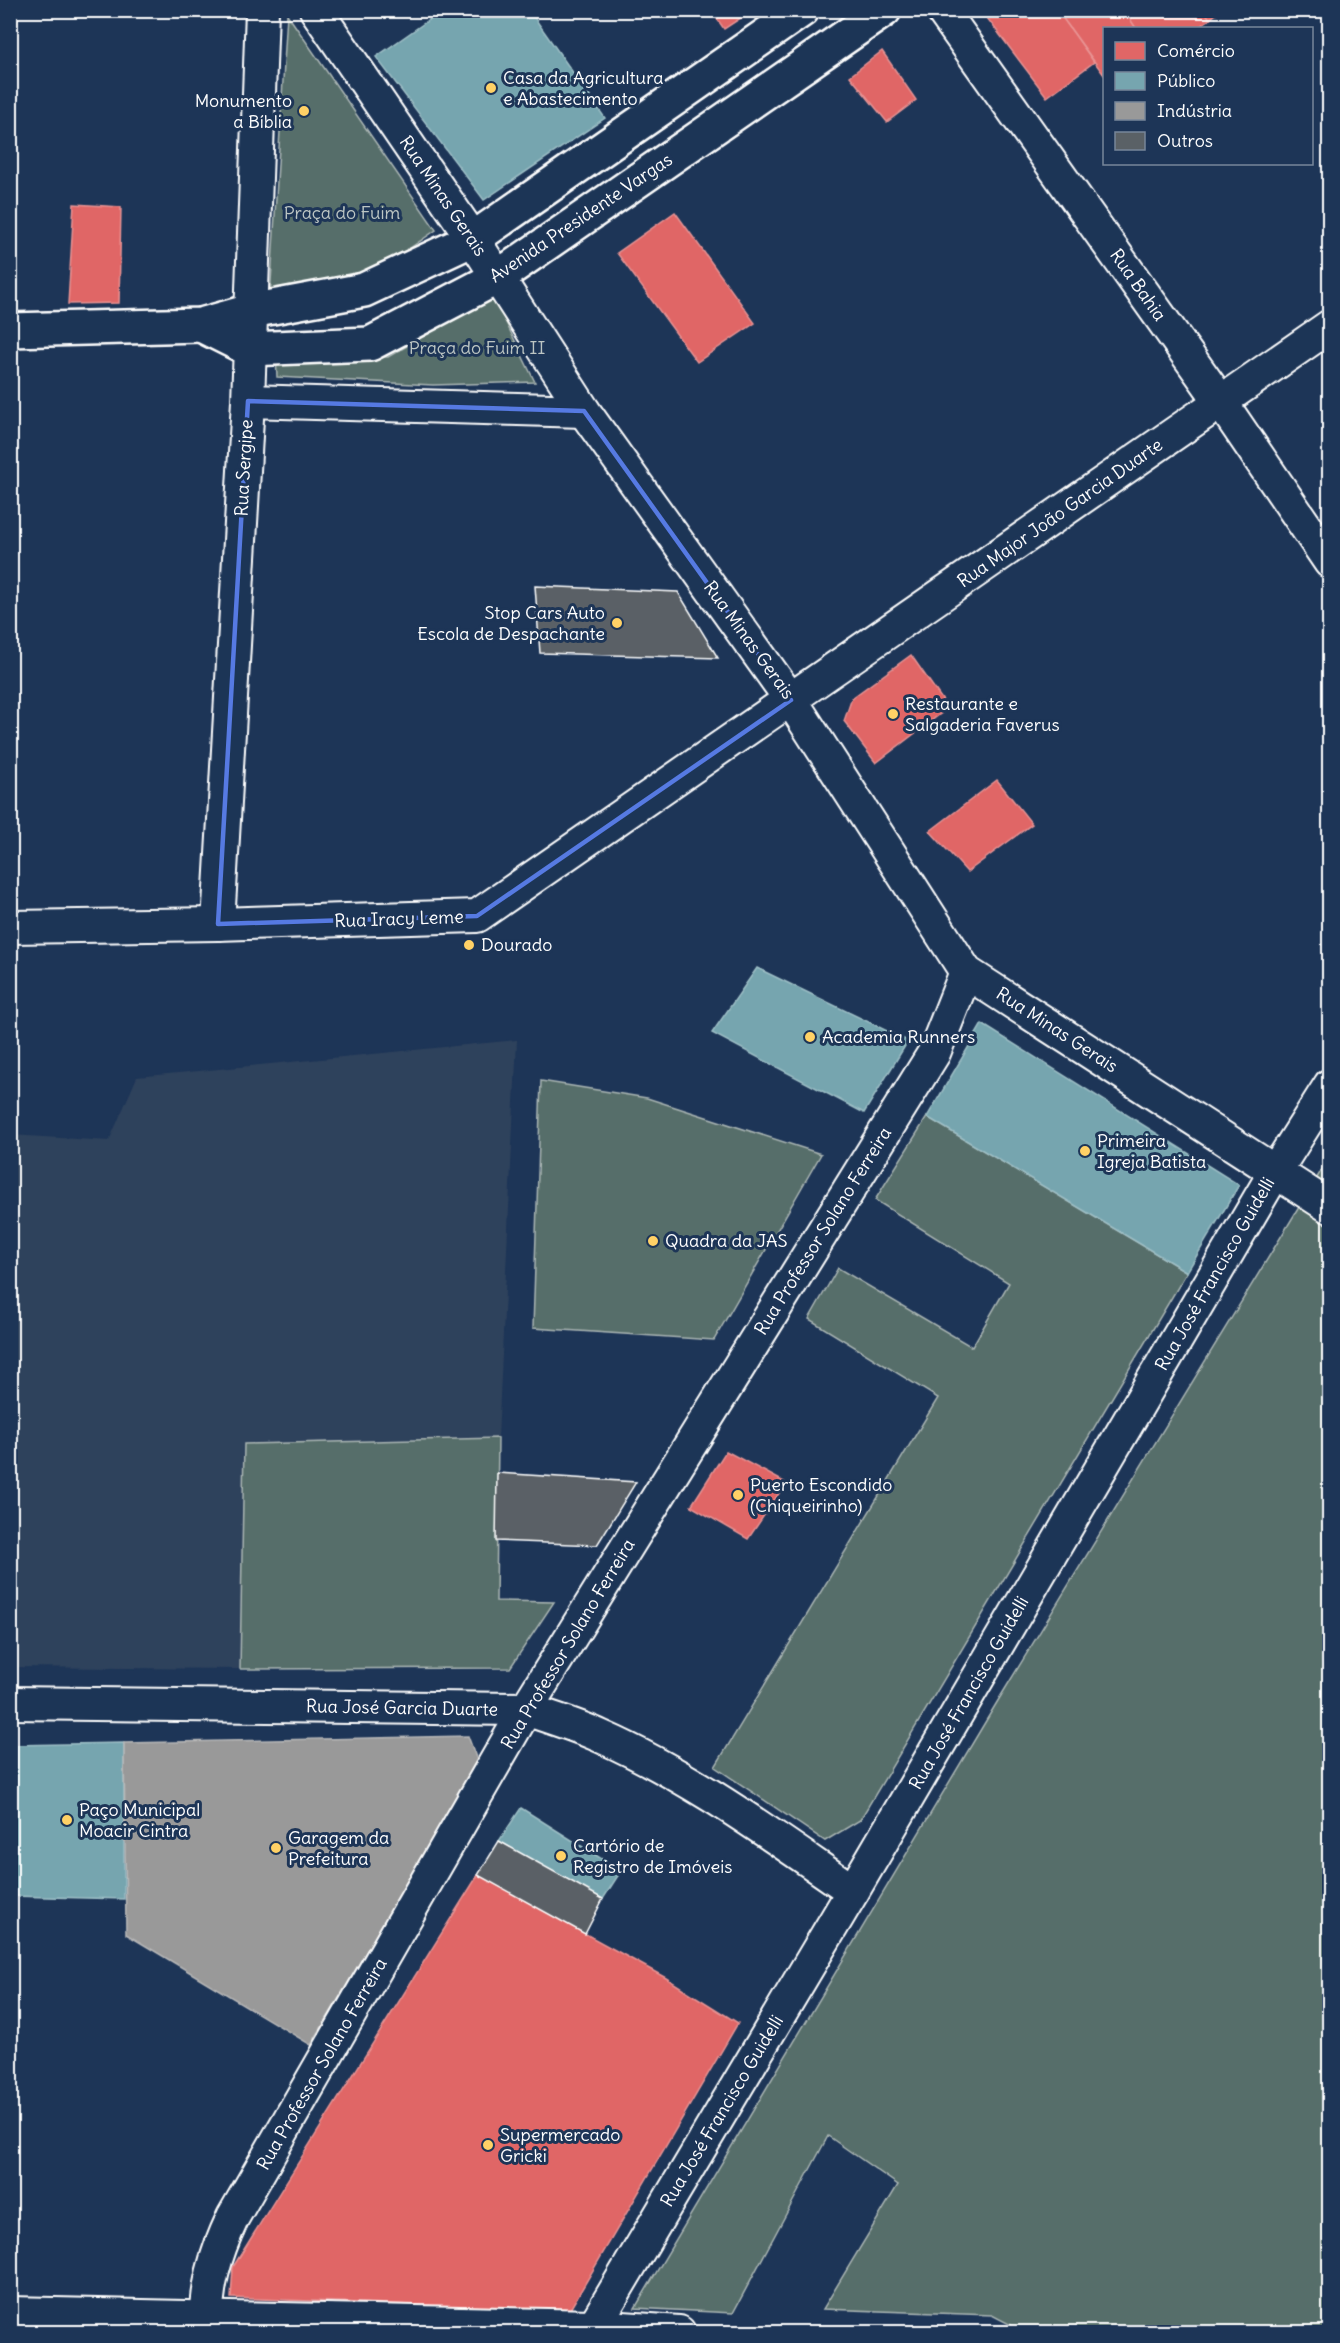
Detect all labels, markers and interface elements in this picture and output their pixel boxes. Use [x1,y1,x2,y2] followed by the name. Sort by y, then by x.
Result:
[1103,27,1313,165] legend
[1157,39,1235,62] text: Comércio
[503,66,664,110] place label: Casa da Agricultura e Abastecimento
[1157,69,1215,92] text: Público
[484,81,498,95] marker: Casa da Agricultura e Abastecimento
[195,89,292,133] place label: Monumento a Bíblia
[1157,99,1232,122] text: Indústria
[297,104,311,118] marker: Monumento a Bíblia
[1157,129,1213,152] text: Outros
[395,131,492,260] street label: Rua Minas Gerais
[485,148,677,287] street label: Avenida Presidente Vargas
[284,201,400,224] park label: Praça do Fuim
[1105,244,1172,325] street label: Rua Bahia
[409,336,545,359] park label: Praça do Fuim II
[229,419,258,517] street label: Rua Sergipe
[953,433,1167,592] street label: Rua Major João Garcia Duarte
[699,576,800,703] street label: Rua Minas Gerais
[417,601,605,645] place label: Stop Cars Auto Escola de Despachante
[610,616,624,630] marker: Stop Cars Auto Escola de Despachante
[905,692,1060,736] place label: Restaurante e Salgaderia Faverus
[886,707,900,721] marker: Restaurante e Salgaderia Faverus
[334,905,464,932] street label: Rua Iracy Leme
[481,933,552,956] place label: Dourado
[462,938,476,952] marker: Dourado
[992,982,1122,1077] street label: Rua Minas Gerais
[822,1025,975,1048] place label: Academia Runners
[803,1030,817,1044] marker: Academia Runners
[749,1122,896,1339] street label: Rua Professor Solano Ferreira
[1097,1129,1206,1173] place label: Primeira Igreja Batista
[1078,1144,1092,1158] marker: Primeira Igreja Batista
[1150,1173,1279,1375] street label: Rua José Francisco Guidelli
[665,1229,788,1252] place label: Quadra da JAS
[646,1234,660,1248] marker: Quadra da JAS
[750,1473,892,1517] place label: Puerto Escondido (Chiqueirinho)
[731,1488,745,1502] marker: Puerto Escondido (Chiqueirinho)
[496,1534,640,1753] street label: Rua Professor Solano Ferreira
[904,1592,1033,1794] street label: Rua José Francisco Guidelli
[306,1694,498,1721] street label: Rua José Garcia Duarte
[79,1798,200,1842] place label: Paço Municipal Moacir Cintra
[60,1813,74,1827] marker: Paço Municipal Moacir Cintra
[288,1826,389,1870] place label: Garagem da Prefeitura
[573,1834,732,1878] place label: Cartório de Registro de Imóveis
[269,1841,283,1855] marker: Garagem da Prefeitura
[554,1849,568,1863] marker: Cartório de Registro de Imóveis
[251,1954,392,2174] street label: Rua Professor Solano Ferreira
[655,2011,788,2211] street label: Rua José Francisco Guidelli
[500,2123,620,2167] place label: Supermercado Gricki
[481,2138,495,2152] marker: Supermercado Gricki

